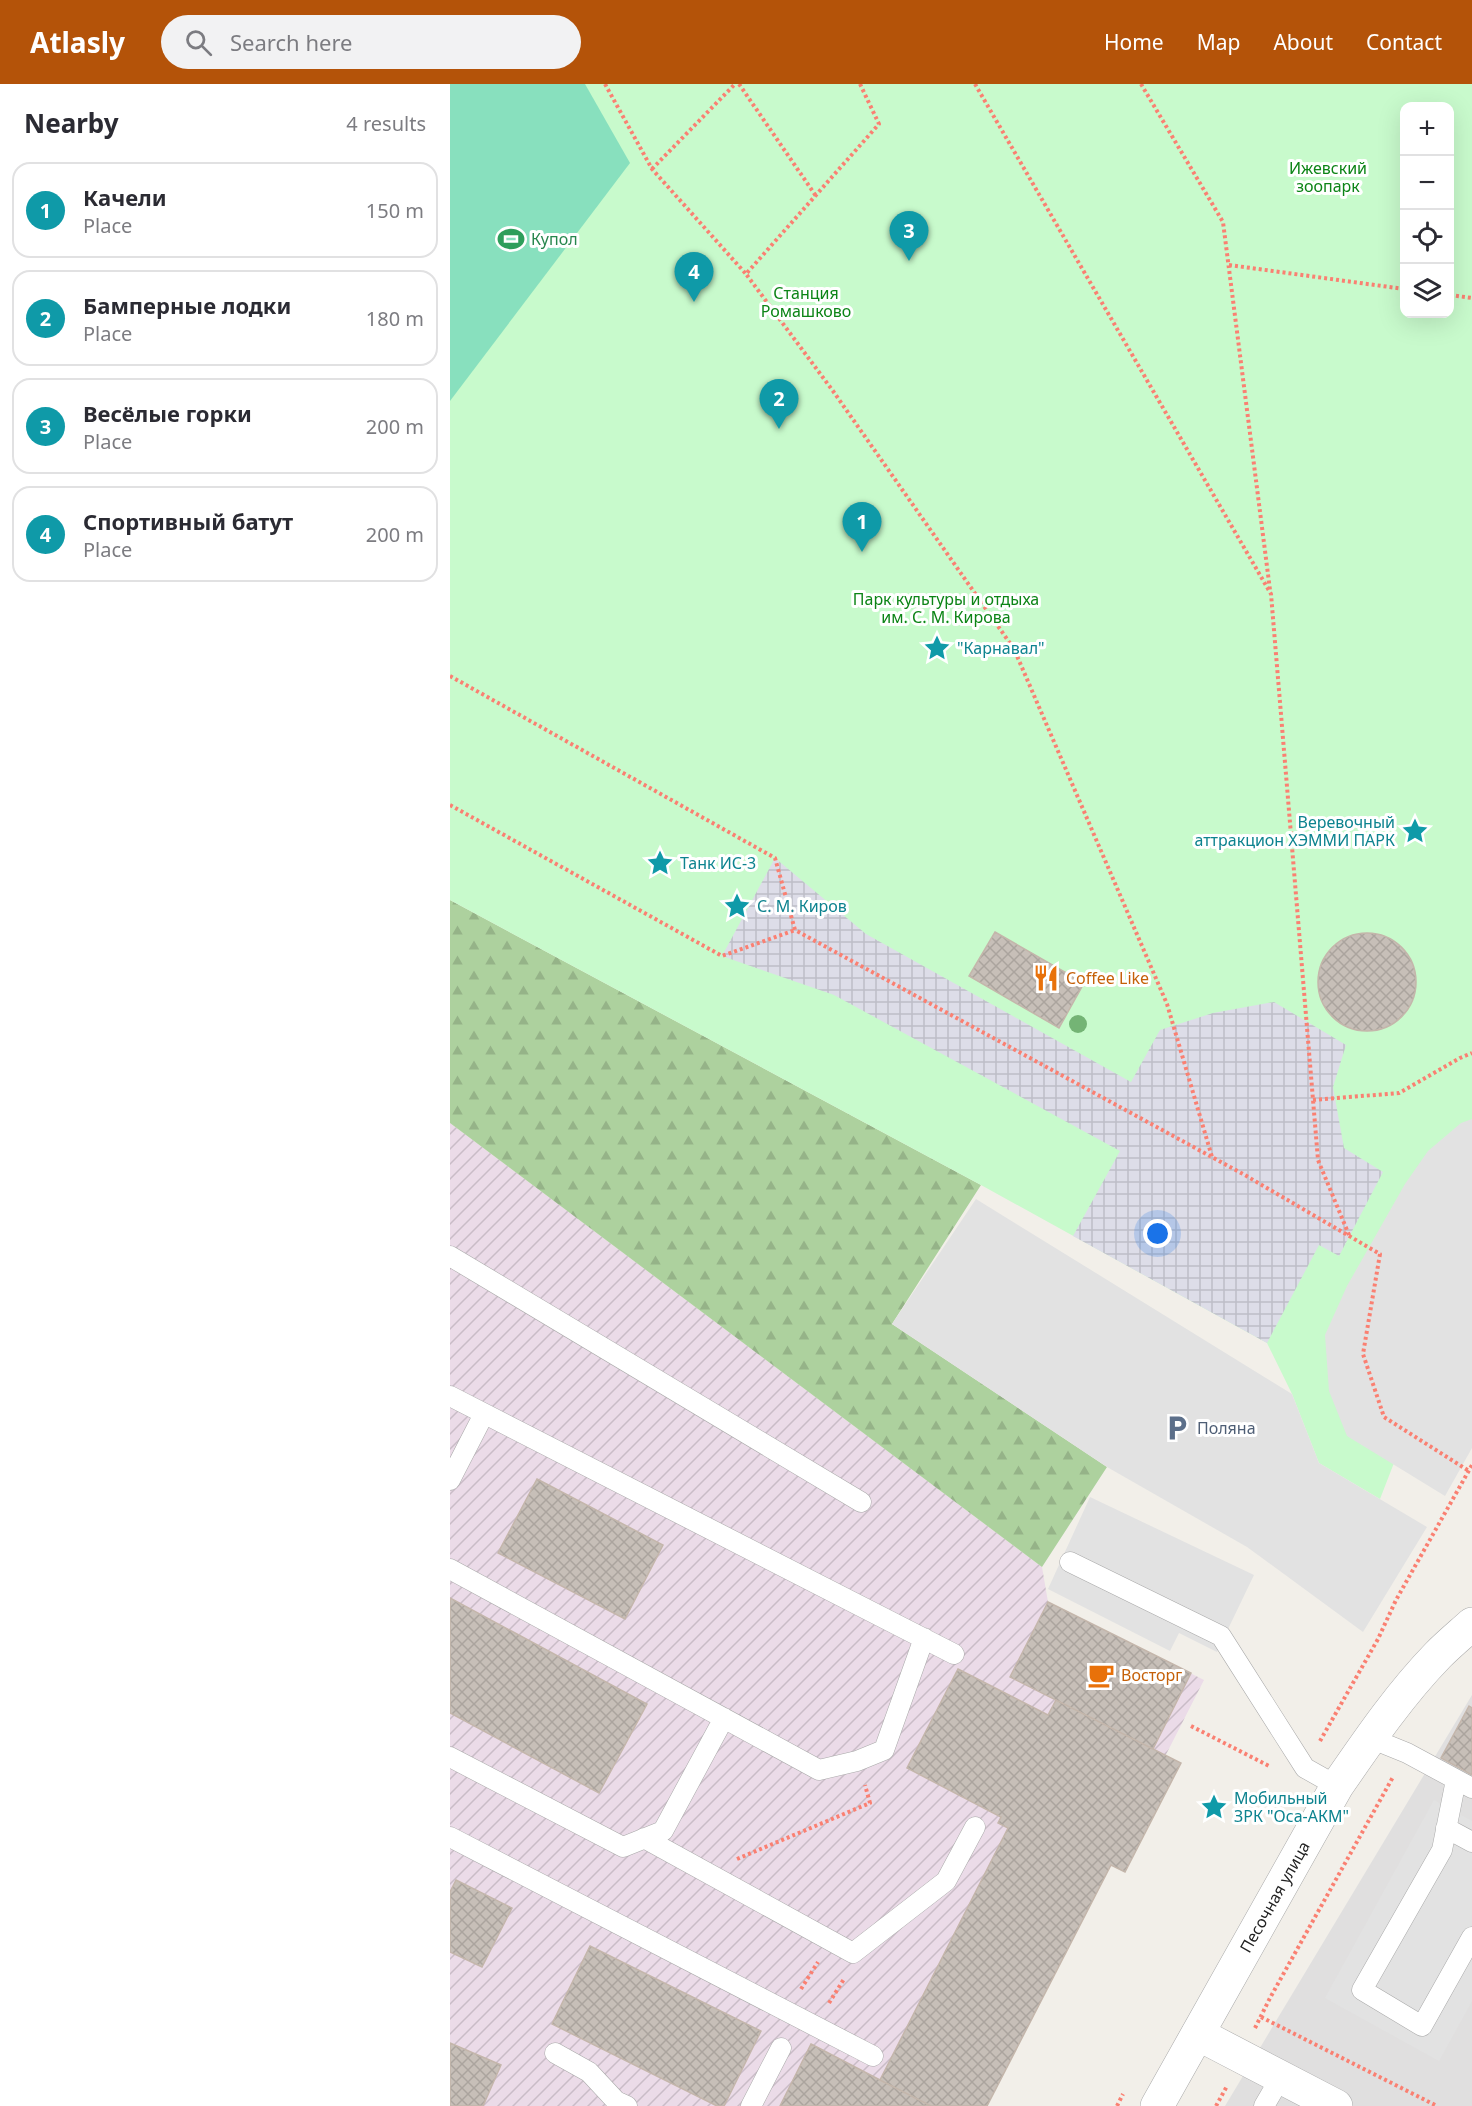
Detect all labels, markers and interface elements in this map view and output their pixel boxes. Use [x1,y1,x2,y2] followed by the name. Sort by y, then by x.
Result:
[161,15,581,69] search box
[30,23,125,61] text: Atlasly
[182,26,215,59] icon: search
[230,27,352,57] text: Search here
[1104,28,1164,56] text: Home
[1197,28,1240,56] text: Map
[1273,28,1333,56] text: About
[1366,28,1442,56] text: Contact
[1400,102,1454,318] map controls
[1400,102,1454,156] button: +
[24,105,119,141] text: Nearby
[346,110,426,137] text: 4 results
[1400,156,1454,210] button: −
[1289,157,1367,197] park label: Ижевский зоопарк
[83,182,167,212] text: Качели
[40,197,51,224] text: 1
[366,197,424,224] text: 150 m
[1400,210,1454,264] button: locate
[83,212,132,239] text: Place
[890,212,928,261] pin: 3
[496,224,526,254] sports icon: Купол
[531,228,578,250] place label: Купол
[674,252,714,302] pin: 4
[1400,264,1454,318] button: layers
[761,282,851,322] park label: Станция Ромашково
[83,290,291,320] text: Бамперные лодки
[40,305,51,332] text: 2
[366,305,424,332] text: 180 m
[83,320,132,347] text: Place
[760,380,798,429] pin: 2
[83,398,252,428] text: Весёлые горки
[40,413,51,440] text: 3
[366,413,424,440] text: 200 m
[83,428,132,455] text: Place
[842,502,882,552] pin: 1
[83,506,293,536] text: Спортивный батут
[40,521,51,548] text: 4
[366,521,424,548] text: 200 m
[83,536,132,563] text: Place
[853,588,1039,628] park label: Парк культуры и отдыха им. С. М. Кирова
[922,633,952,663] place icon: "Карнавал"
[957,637,1045,659] place label: "Карнавал"
[1194,811,1395,851] place label: Веревочный аттракцион ХЭММИ ПАРК
[1400,816,1430,846] place icon: Веревочный аттракцион ХЭММИ ПАРК
[645,848,675,878] place icon: Танк ИС-3
[680,852,756,874] place label: Танк ИС-3
[722,891,752,921] place icon: С. М. Киров
[757,895,847,917] place label: С. М. Киров
[1031,963,1061,993] restaurant icon: Coffee Like
[1066,967,1149,989] place label: Coffee Like
[1143,1219,1172,1248] your location
[1162,1413,1192,1443] parking icon: Поляна
[1197,1417,1256,1439] place label: Поляна
[1086,1660,1116,1690] cafe icon: Восторг
[1121,1664,1182,1686] place label: Восторг
[1234,1787,1349,1827] place label: Мобильный ЗРК "Оса-АКМ"
[1199,1792,1229,1822] place icon: Мобильный ЗРК "Оса-АКМ"
[1235,1837,1315,1957] street label: Песочная улица

